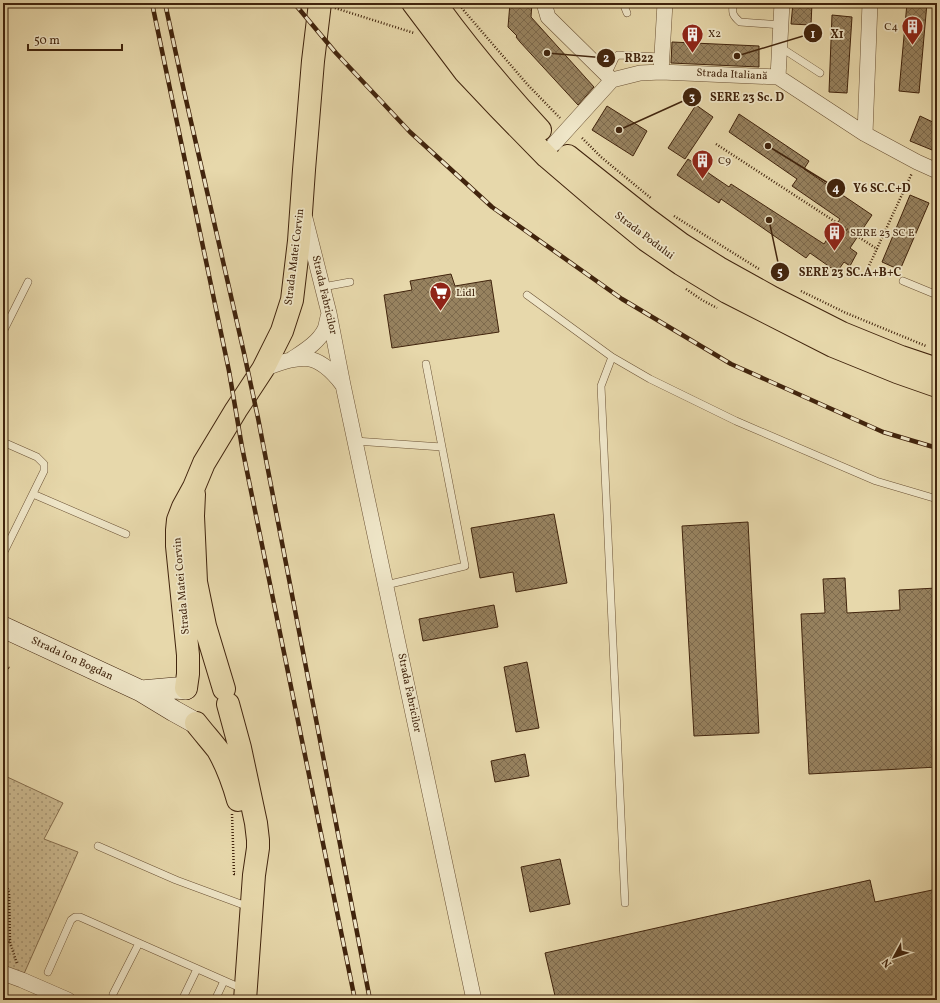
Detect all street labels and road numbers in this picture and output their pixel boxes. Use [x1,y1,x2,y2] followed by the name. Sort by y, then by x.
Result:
[696,66,768,84] street label: Strada Italiană
[282,207,308,306] street label: Strada Matei Corvin
[611,209,677,263] street label: Strada Podului
[308,254,340,336] street label: Strada Fabricilor
[170,536,194,635] street label: Strada Matei Corvin
[28,633,116,685] street label: Strada Ion Bogdan
[393,652,425,735] street label: Strada Fabricilor

